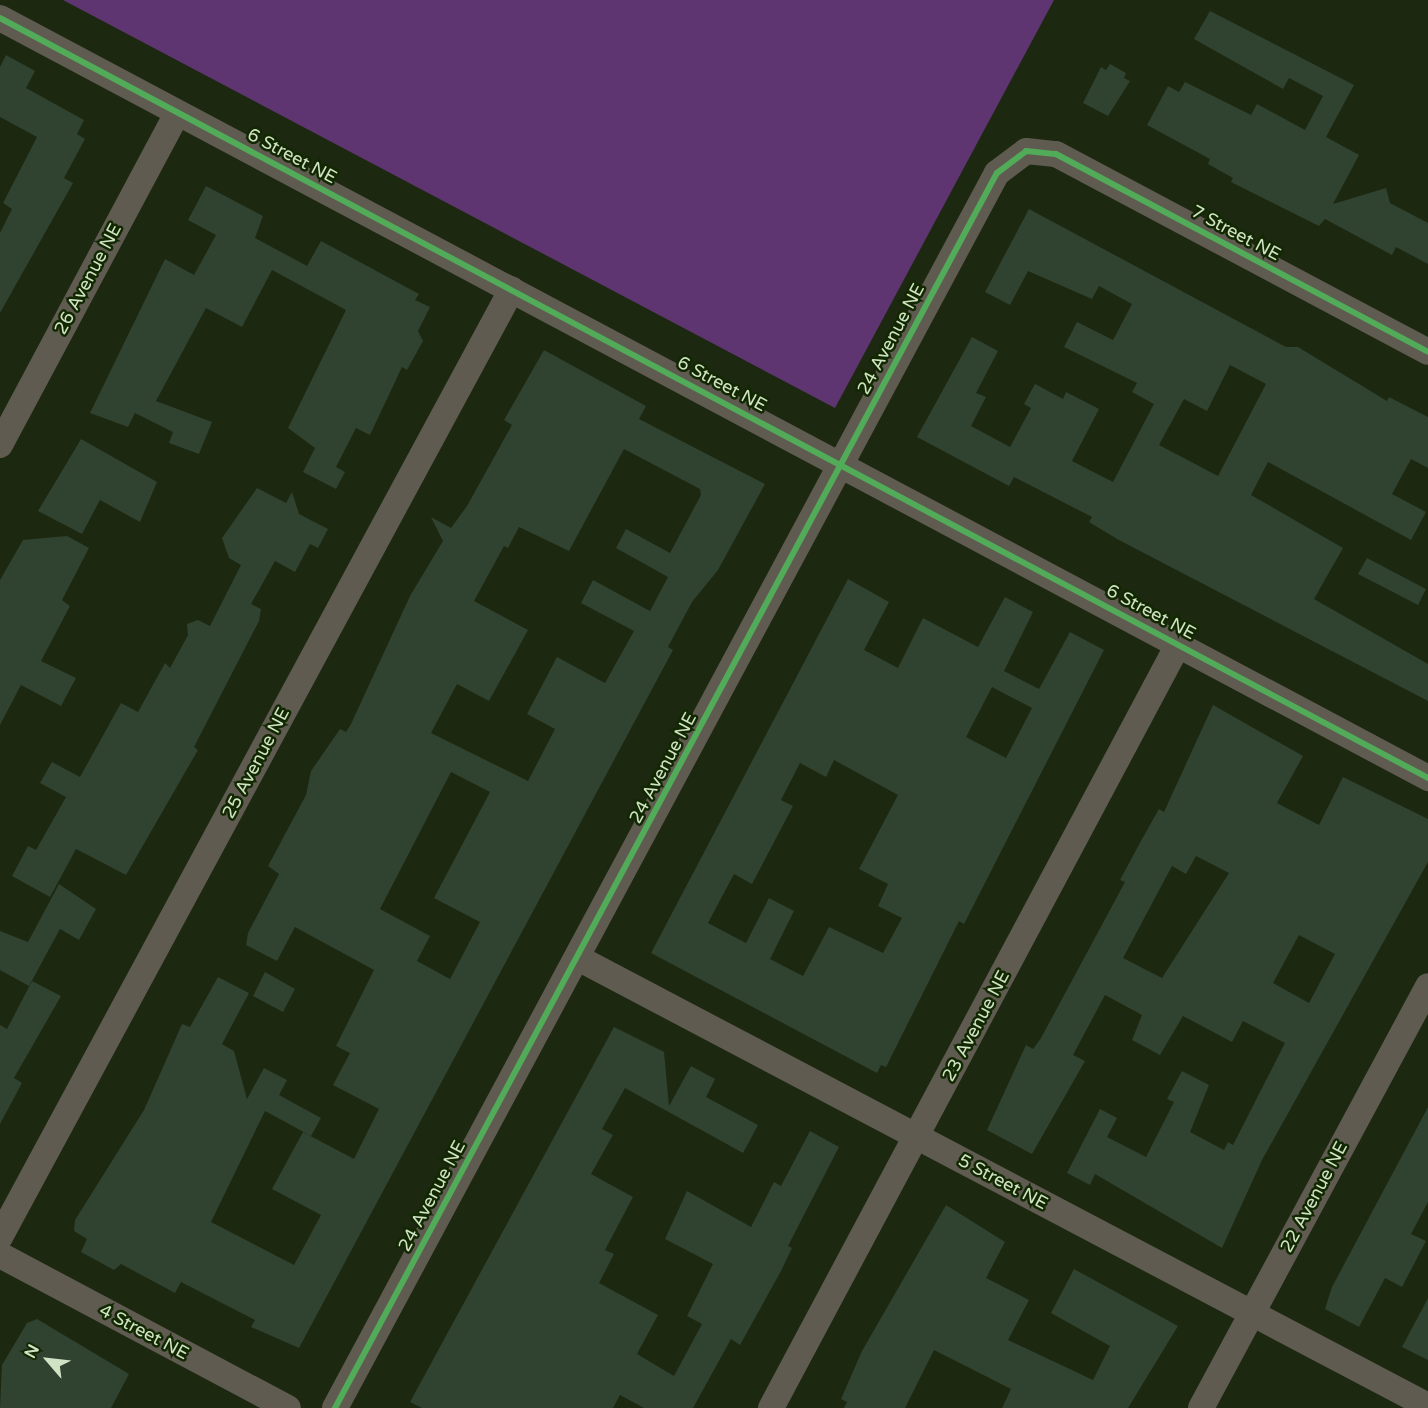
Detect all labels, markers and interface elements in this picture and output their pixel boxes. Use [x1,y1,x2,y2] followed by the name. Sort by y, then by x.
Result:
[244,123,340,189] street label: 6 Street NE
[1188,200,1284,266] street label: 7 Street NE
[50,220,126,338] street label: 26 Avenue NE
[853,280,929,398] street label: 24 Avenue NE
[674,351,770,417] street label: 6 Street NE
[1103,579,1199,645] street label: 6 Street NE
[218,704,294,822] street label: 25 Avenue NE
[625,709,701,827] street label: 24 Avenue NE
[938,967,1014,1085] street label: 23 Avenue NE
[394,1137,470,1255] street label: 24 Avenue NE
[1276,1138,1352,1256] street label: 22 Avenue NE
[955,1149,1051,1215] street label: 5 Street NE
[96,1299,192,1365] street label: 4 Street NE
[18,1330,78,1390] north arrow
[20,1341,44,1362] text: N

